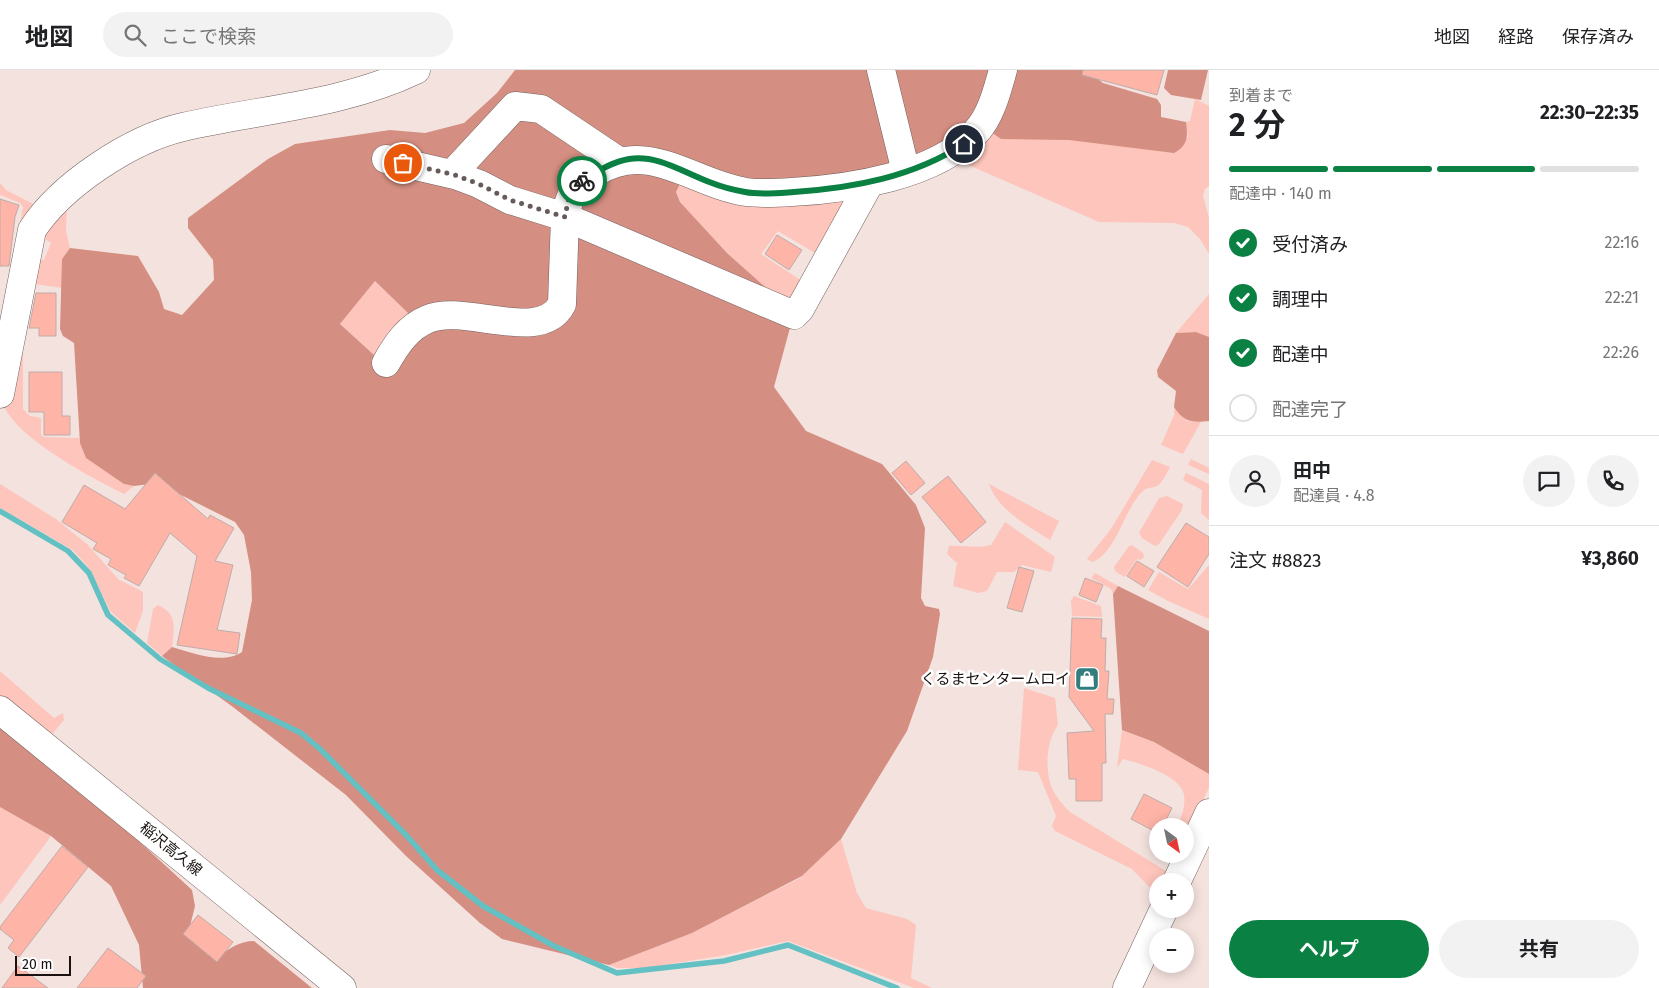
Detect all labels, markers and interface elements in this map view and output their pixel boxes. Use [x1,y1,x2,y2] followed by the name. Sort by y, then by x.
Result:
[103,12,453,57] search box
[121,21,149,49] icon: search
[25,23,73,51] text: 地図
[161,25,256,48] text: ここで検索
[1434,26,1470,48] text: 地図
[1498,26,1534,48] text: 経路
[1562,26,1634,48] text: 保存済み
[1229,86,1293,105] text: 到着まで
[1540,101,1639,124] text: 22:30–22:35
[1229,106,1285,144] text: 2 分
[943,123,985,165] pin
[950,130,978,158] icon: home
[382,142,424,184] pin
[389,149,417,177] icon: bag
[557,156,607,206] courier
[568,167,596,195] icon: bike
[1229,184,1332,203] text: 配達中 · 140 m
[1229,229,1257,257] icon: check
[1272,233,1348,256] text: 受付済み
[1605,233,1639,252] text: 22:16
[1229,284,1257,312] icon: check
[1272,288,1329,311] text: 調理中
[1605,288,1639,307] text: 22:21
[1229,339,1257,367] icon: check
[1272,343,1329,366] text: 配達中
[1603,343,1639,362] text: 22:26
[1272,398,1348,421] text: 配達完了
[1229,455,1281,507] button: person
[1523,455,1575,507] button: chat
[1587,455,1639,507] button: phone
[1293,459,1331,482] text: 田中
[1293,486,1375,505] text: 配達員 · 4.8
[1581,547,1639,570] text: ¥3,860
[1229,549,1321,572] text: 注文 #8823
[1074,666,1100,692] shop icon: くるまセンタームロイ
[921,670,1070,688] place label: くるまセンタームロイ
[136,818,206,880] street label: 稲沢高久線
[1149,818,1194,862] north arrow
[1149,818,1194,973] map controls
[1149,873,1194,918] button: +
[1229,920,1429,978] button: ヘルプ
[1439,920,1639,978] button: 共有
[1149,928,1194,973] button: −
[15,953,71,976] scale bar
[22,956,52,973] text: 20 m

